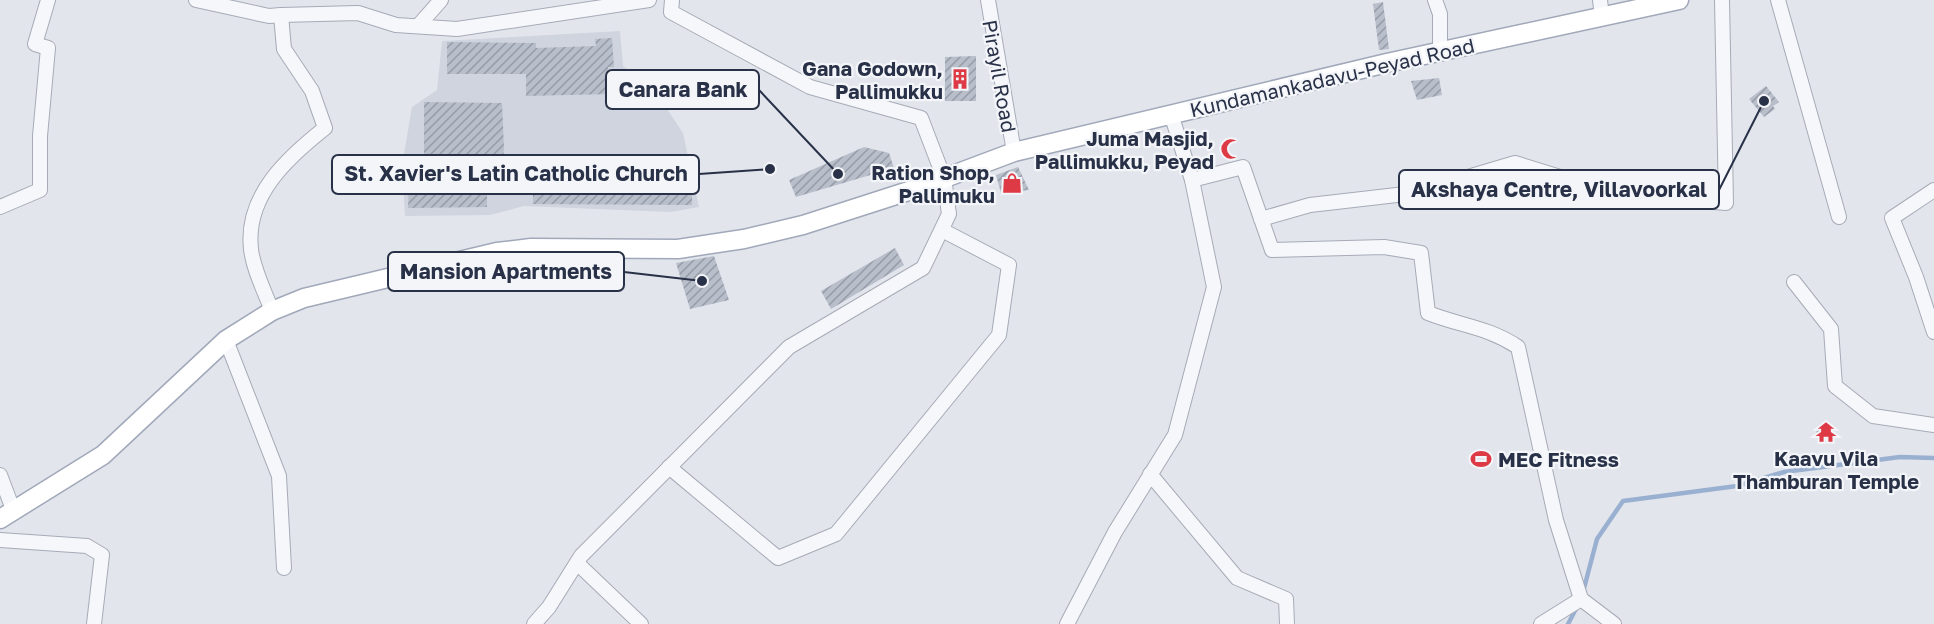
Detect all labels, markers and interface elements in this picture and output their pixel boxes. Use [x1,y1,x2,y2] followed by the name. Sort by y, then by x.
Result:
[978,18,1022,134] street label: Pirayil Road
[1187,33,1477,121] street label: Kundamankadavu-Peyad Road
[802,56,943,103] place label: Gana Godown, Pallimukku
[948,67,972,91] building icon: Gana Godown, Pallimukku
[606,70,759,109] callout: Canara Bank
[618,76,748,102] text: Canara Bank
[1035,126,1214,173] place label: Juma Masjid, Pallimukku, Peyad
[1219,137,1243,161] mosque icon: Juma Masjid, Pallimukku, Peyad
[332,155,699,194] callout: St. Xavier's Latin Catholic Church
[344,160,688,186] text: St. Xavier's Latin Catholic Church
[871,160,995,207] place label: Ration Shop, Pallimuku
[1399,170,1719,209] callout: Akshaya Centre, Villavoorkal
[1000,171,1024,195] shop icon: Ration Shop, Pallimuku
[1411,176,1707,202] text: Akshaya Centre, Villavoorkal
[388,252,624,291] callout: Mansion Apartments
[400,258,612,284] text: Mansion Apartments
[1814,420,1838,444] temple icon: Kaavu Vila Thamburan Temple
[1733,446,1919,493] place label: Kaavu Vila Thamburan Temple
[1469,447,1493,471] sports icon: MEC Fitness
[1498,447,1619,471] place label: MEC Fitness

